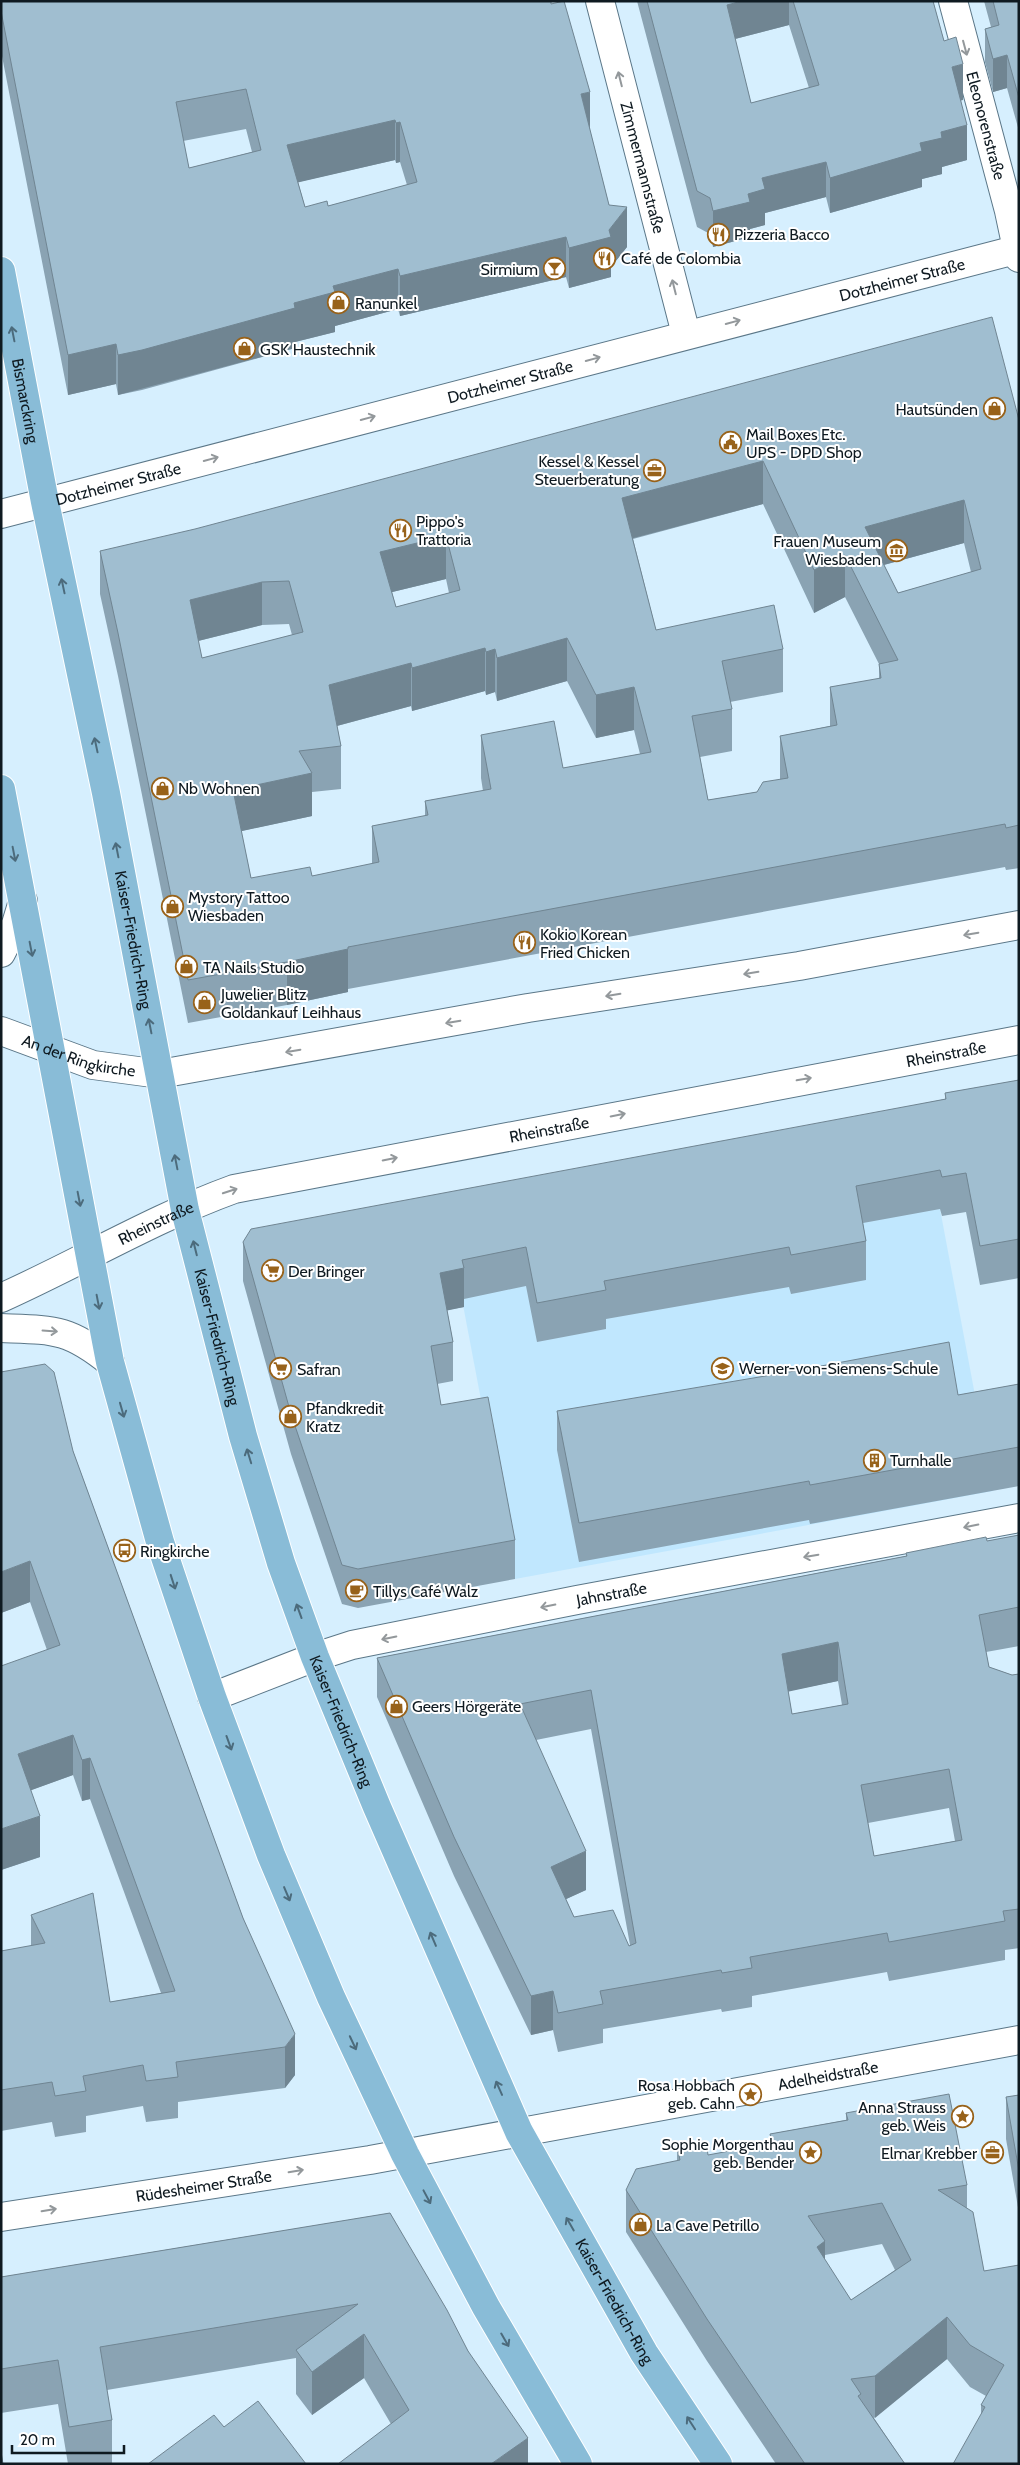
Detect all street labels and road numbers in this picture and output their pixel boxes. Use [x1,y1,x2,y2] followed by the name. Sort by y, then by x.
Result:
[963,69,1010,182] street label: Eleonorenstraße
[617,100,669,235] street label: Zimmermannstraße
[837,254,967,305] street label: Dotzheimer Straße
[445,356,575,407] street label: Dotzheimer Straße
[8,357,43,446] street label: Bismarckring
[53,458,183,509] street label: Dotzheimer Straße
[111,869,156,1012] street label: Kaiser-Friedrich-Ring
[19,1030,137,1080] street label: An der Ringkirche
[904,1037,987,1071] street label: Rheinstraße
[508,1112,591,1146] street label: Rheinstraße
[115,1197,196,1249] street label: Rheinstraße
[191,1266,245,1409] street label: Kaiser-Friedrich-Ring
[574,1578,648,1610] street label: Jahnstraße
[306,1652,378,1791] street label: Kaiser-Friedrich-Ring
[776,2057,880,2094] street label: Adelheidstraße
[134,2166,273,2206] street label: Rüdesheimer Straße
[572,2235,658,2368] street label: Kaiser-Friedrich-Ring

